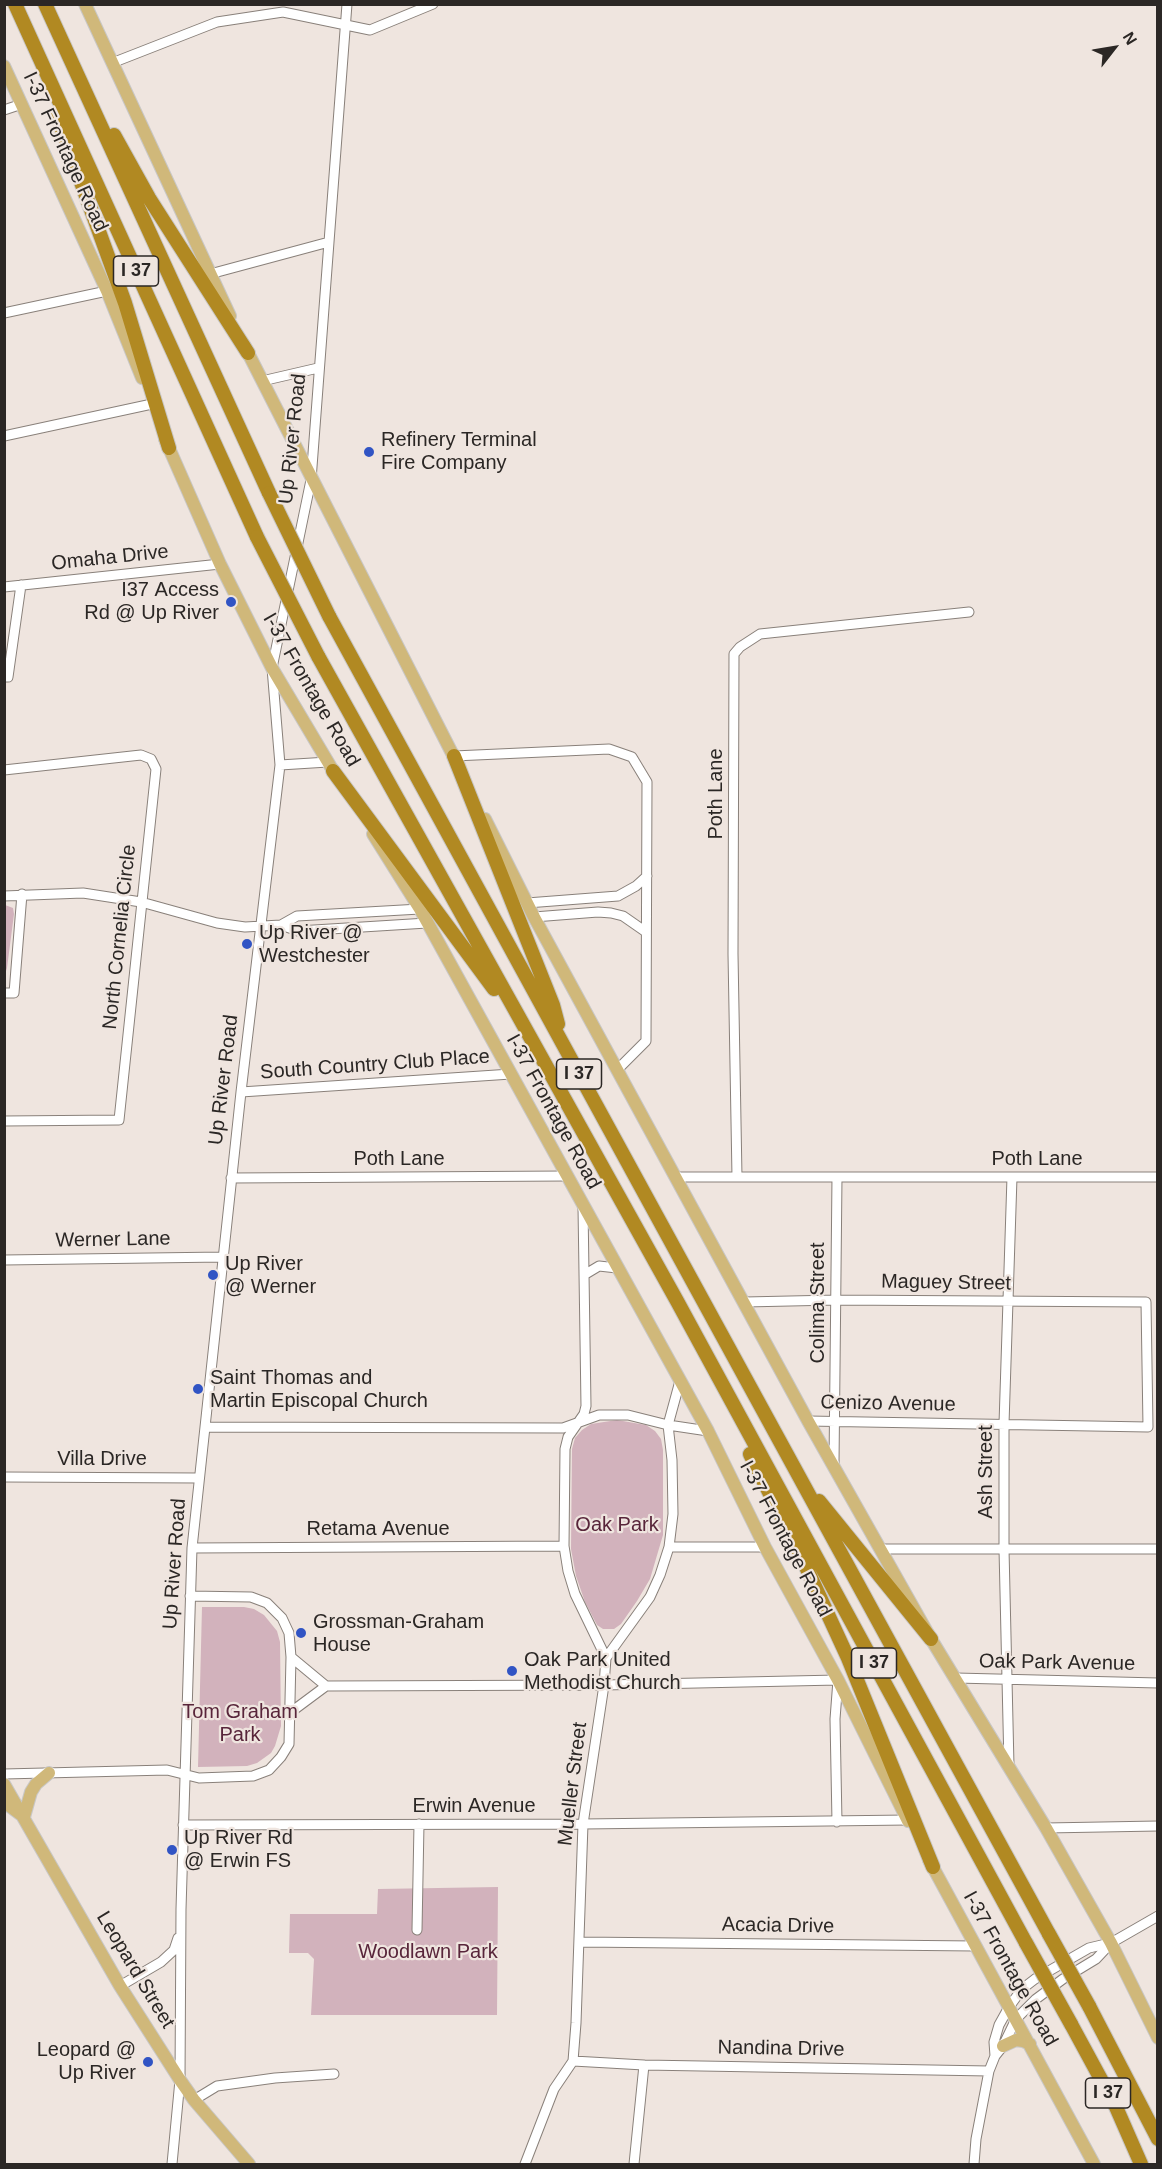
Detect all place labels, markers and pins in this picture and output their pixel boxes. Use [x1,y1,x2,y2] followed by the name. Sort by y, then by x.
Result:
[381,428,537,475] place label: Refinery Terminal Fire Company
[362,445,376,459] marker: Refinery Terminal Fire Company
[84,578,219,625] place label: I37 Access Rd @ Up River
[224,595,238,609] marker: I37 Access Rd @ Up River
[259,921,370,968] place label: Up River @ Westchester
[240,937,254,951] marker: Up River @ Westchester
[225,1252,316,1299] place label: Up River @ Werner
[206,1268,220,1282] marker: Up River @ Werner
[210,1366,428,1413] place label: Saint Thomas and Martin Episcopal Church
[191,1382,205,1396] marker: Saint Thomas and Martin Episcopal Church
[313,1610,484,1657] place label: Grossman-Graham House
[294,1626,308,1640] marker: Grossman-Graham House
[524,1648,681,1695] place label: Oak Park United Methodist Church
[505,1664,519,1678] marker: Oak Park United Methodist Church
[184,1826,293,1873] place label: Up River Rd @ Erwin FS
[165,1843,179,1857] marker: Up River Rd @ Erwin FS
[37,2038,136,2085] place label: Leopard @ Up River
[141,2055,155,2069] marker: Leopard @ Up River

